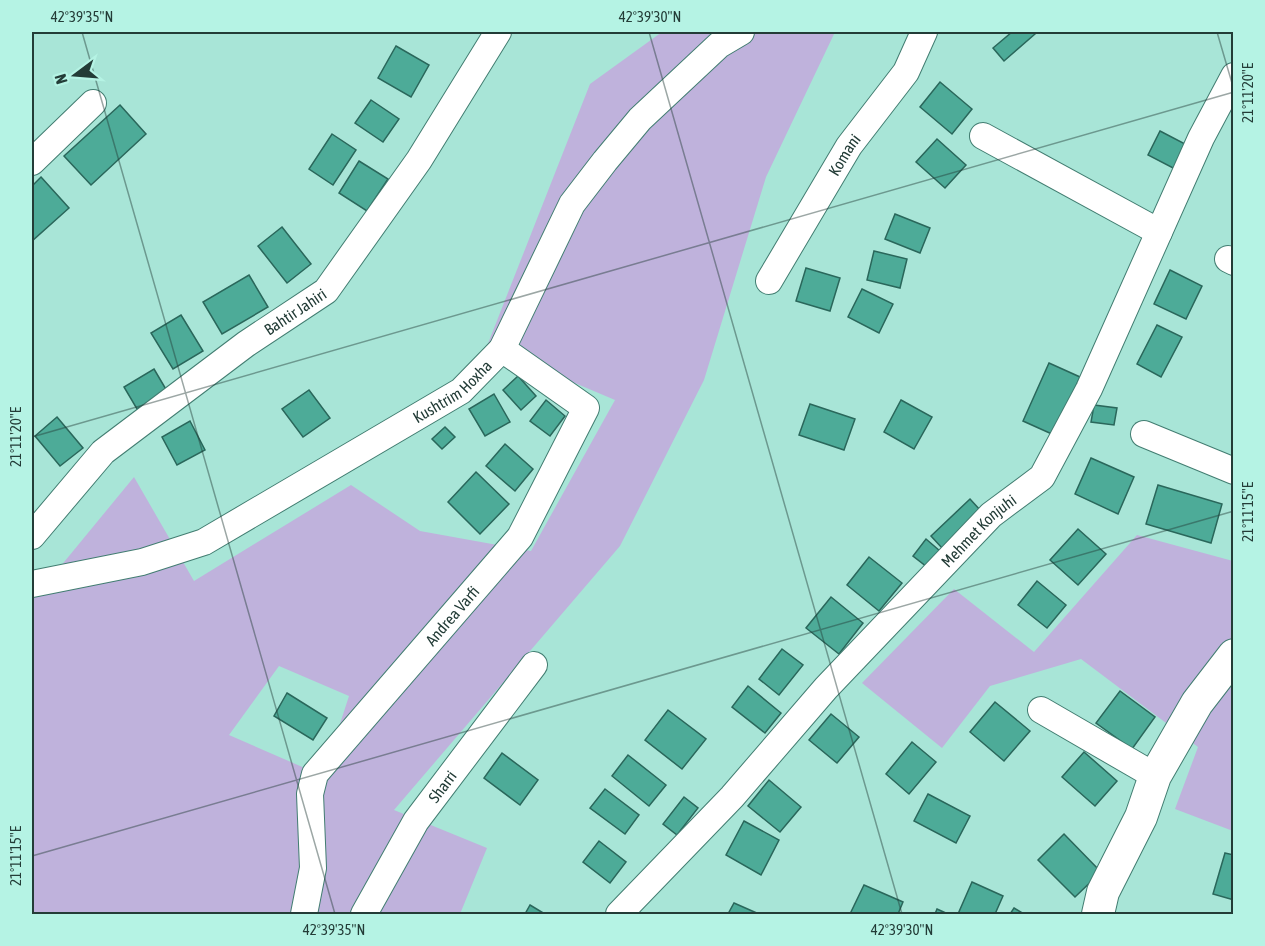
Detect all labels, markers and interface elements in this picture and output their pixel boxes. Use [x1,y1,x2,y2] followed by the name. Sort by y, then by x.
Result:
[51,8,113,25] text: 42°39'35"N
[619,8,681,25] text: 42°39'30"N
[45,45,105,105] north arrow
[1239,62,1256,123] text: 21°11'20"E
[51,72,71,86] text: N
[825,130,864,179] street label: Komani
[261,285,329,338] street label: Bahtir Jahiri
[410,356,495,426] street label: Kushtrim Hoxha
[7,406,24,467] text: 21°11'20"E
[1239,481,1256,542] text: 21°11'15"E
[937,491,1020,571] street label: Mehmet Konjuhi
[422,582,482,649] street label: Andrea Varfi
[424,767,460,806] street label: Sharri
[7,825,24,886] text: 21°11'15"E
[303,921,365,938] text: 42°39'35"N
[871,921,933,938] text: 42°39'30"N

